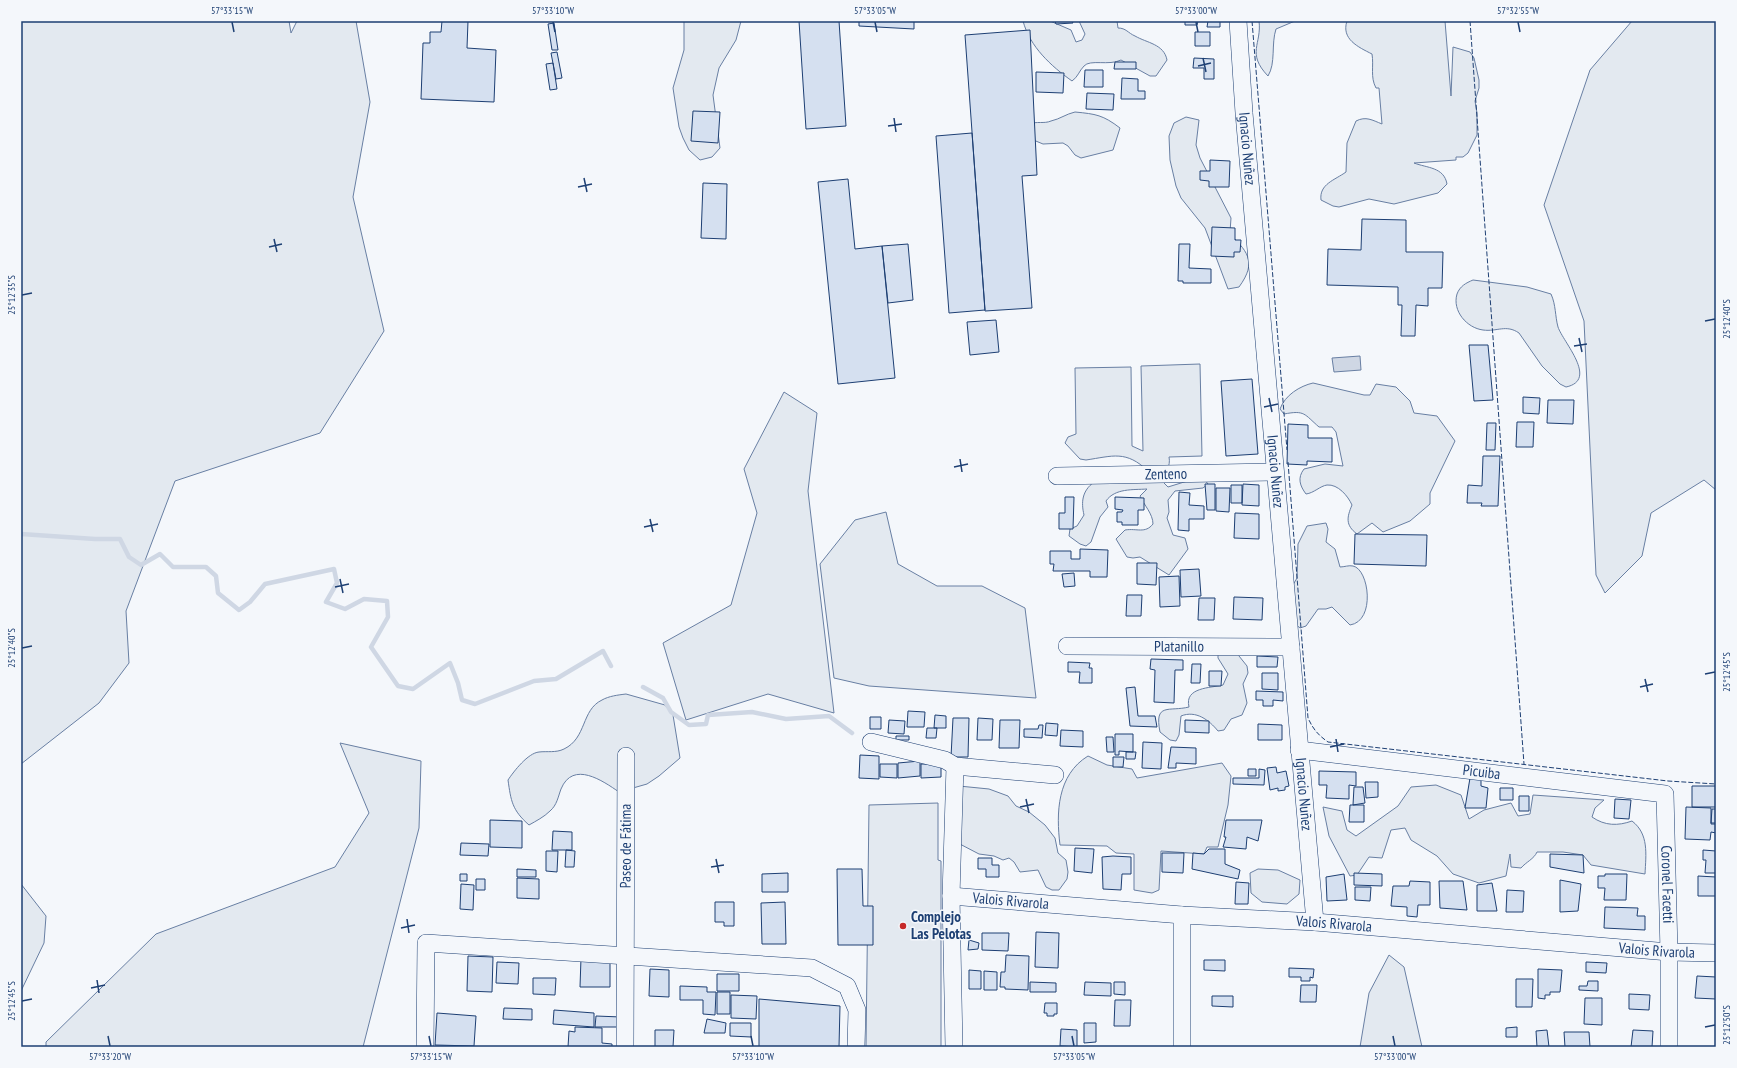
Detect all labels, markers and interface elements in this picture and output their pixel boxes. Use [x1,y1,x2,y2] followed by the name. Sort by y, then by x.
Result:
[211,4,253,17] text: 57°33'15"W
[532,4,574,17] text: 57°33'10"W
[854,4,896,17] text: 57°33'05"W
[1175,4,1217,17] text: 57°33'00"W
[1497,4,1539,17] text: 57°32'55"W
[1235,111,1260,186] street label: Ignacio Nuñez
[5,275,18,315] text: 25°12'35"S
[1720,299,1733,339] text: 25°12'40"S
[1263,434,1289,509] street label: Ignacio Nuñez
[1145,464,1187,483] street label: Zenteno
[5,628,18,668] text: 25°12'40"S
[1154,636,1204,656] street label: Platanillo
[1720,652,1733,692] text: 25°12'45"S
[1292,757,1317,832] street label: Ignacio Nuñez
[1462,760,1502,783] street label: Picuiba
[616,804,635,888] street label: Paseo de Fátima
[1657,845,1678,924] street label: Coronel Facetti
[971,888,1050,913] street label: Valois Rivarola
[911,907,971,943] place label: Complejo Las Pelotas
[1294,911,1373,936] street label: Valois Rivarola
[898,921,908,931] marker: Complejo Las Pelotas
[1617,938,1695,962] street label: Valois Rivarola
[5,981,18,1021] text: 25°12'45"S
[1720,1005,1733,1045] text: 25°12'50"S
[89,1050,131,1063] text: 57°33'20"W
[410,1050,452,1063] text: 57°33'15"W
[732,1050,774,1063] text: 57°33'10"W
[1053,1050,1095,1063] text: 57°33'05"W
[1374,1050,1416,1063] text: 57°33'00"W

